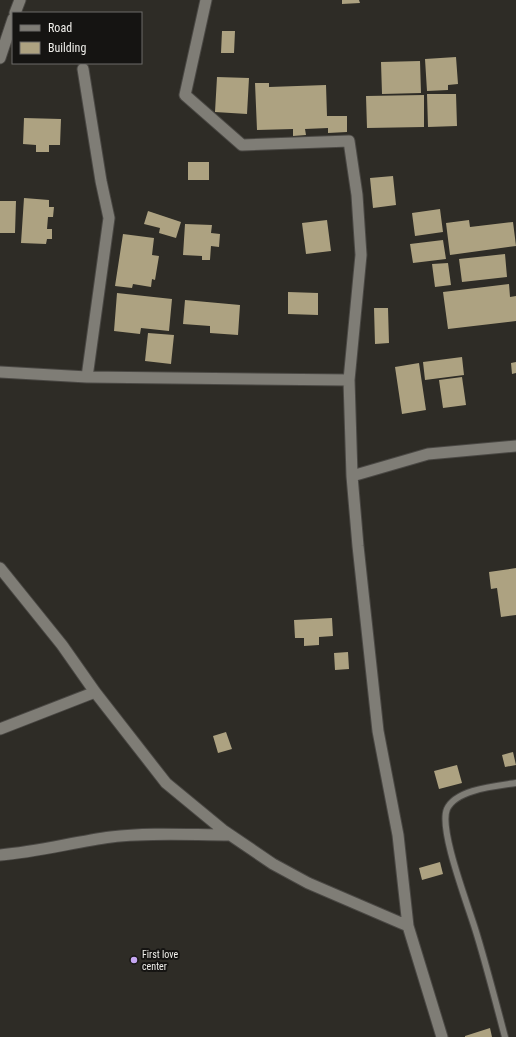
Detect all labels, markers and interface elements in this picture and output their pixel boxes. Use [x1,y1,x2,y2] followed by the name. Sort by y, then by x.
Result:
[12,12,142,64] legend
[48,21,72,35] text: Road
[48,41,86,55] text: Building
[142,949,178,972] place label: First love center
[129,955,139,965] marker: First love center

